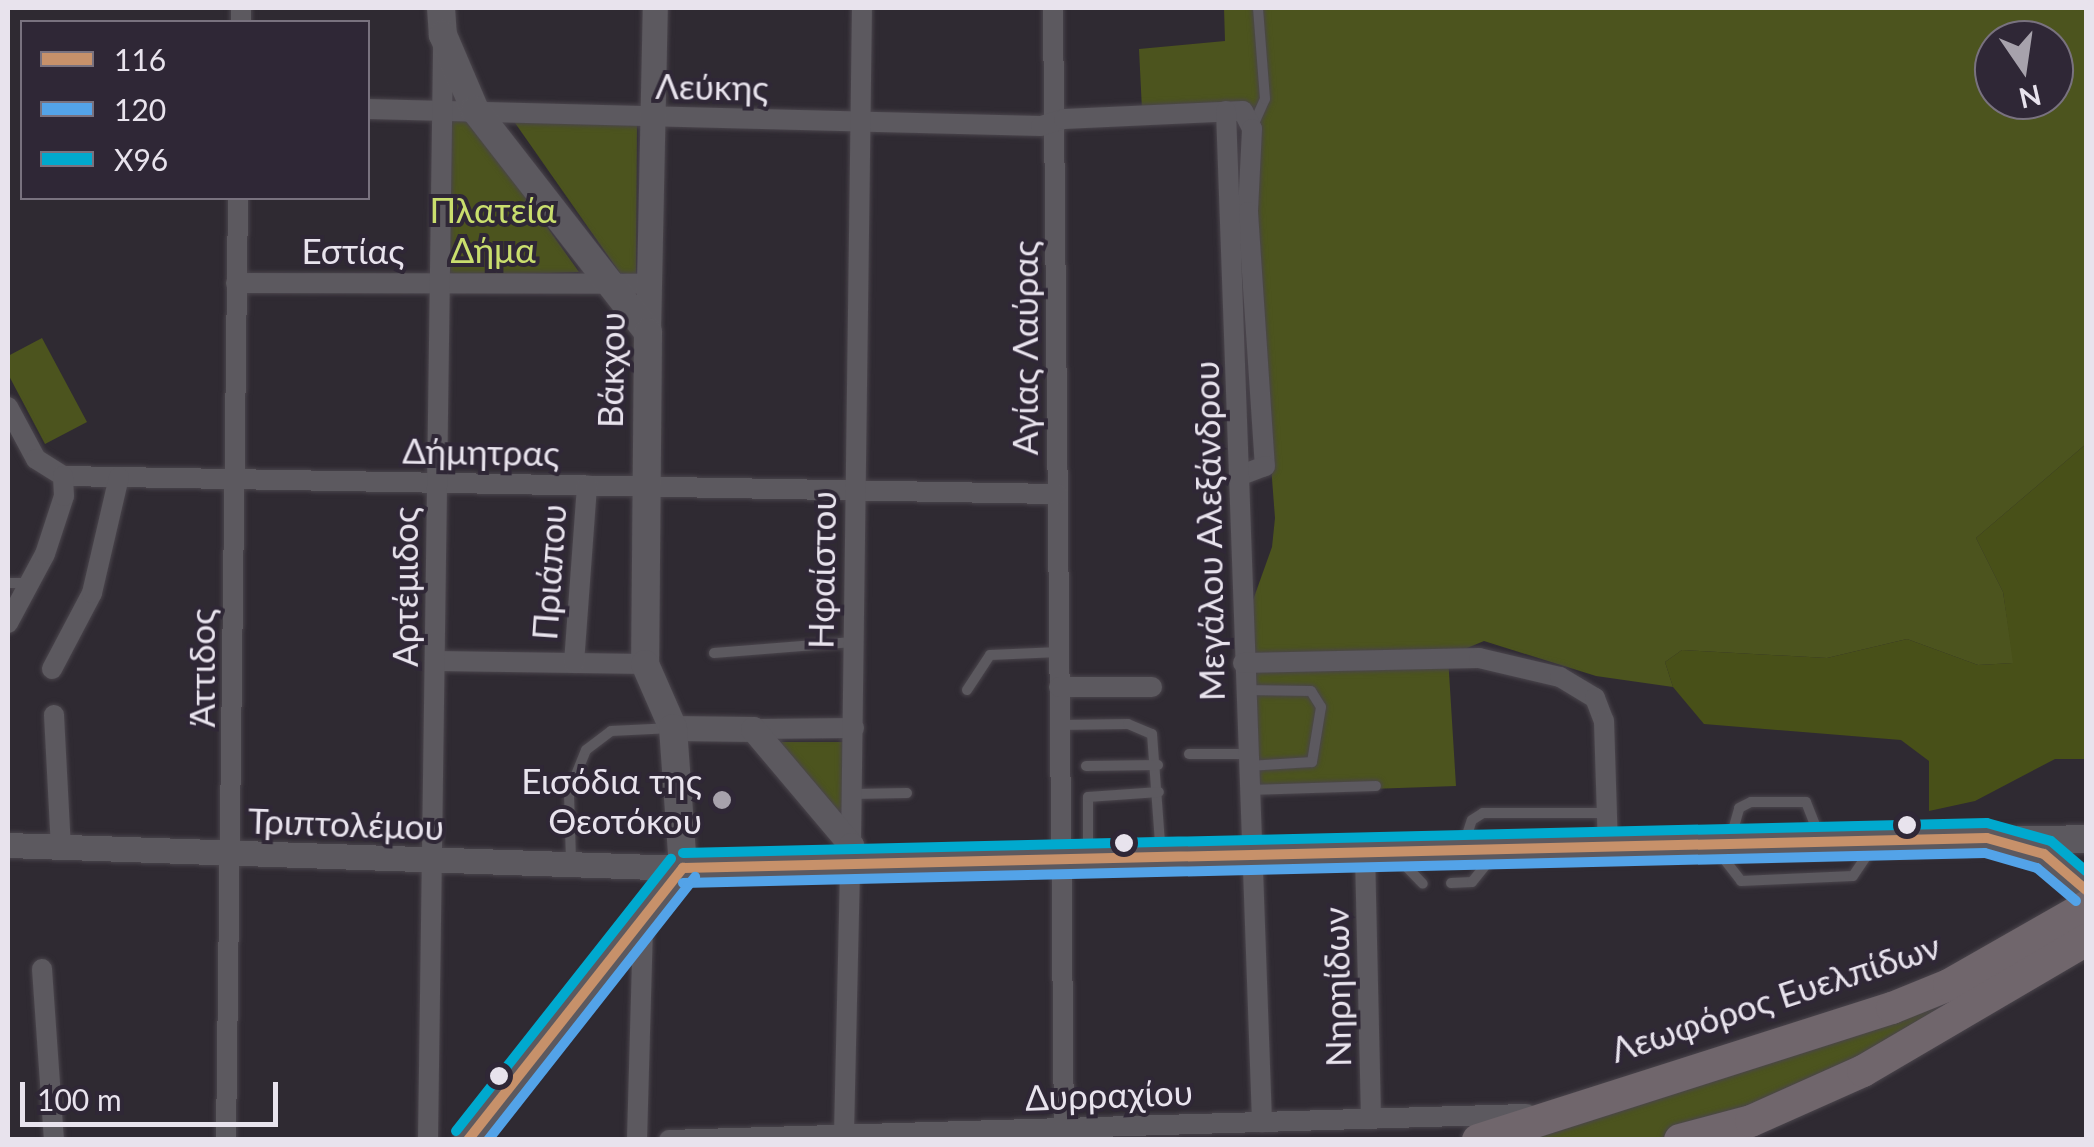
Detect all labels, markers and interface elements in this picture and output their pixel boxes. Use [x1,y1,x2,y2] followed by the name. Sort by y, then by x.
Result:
[20,20,370,200] legend
[1974,20,2074,120] north arrow
[114,41,166,77] text: 116
[655,64,769,108] street label: Λεύκης
[2016,78,2045,116] text: N
[114,91,166,127] text: 120
[114,141,168,177] text: Χ96
[430,188,556,270] park label: Πλατεία Δήμα
[302,229,404,271] street label: Εστίας
[1003,240,1045,456] street label: Αγίας Λαύρας
[588,312,632,428] street label: Βάκχου
[1184,360,1232,702] street label: Μεγάλου Αλεξάνδρου
[402,429,560,473] street label: Δήμητρας
[799,491,843,649] street label: Ηφαίστου
[522,503,574,641] street label: Πριάπου
[383,507,425,667] street label: Αρτέμιδος
[180,608,222,728] street label: Άττιδος
[521,759,702,841] place label: Εισόδια της Θεοτόκου
[711,789,733,811] marker: Εισόδια της Θεοτόκου
[247,799,445,847] street label: Τριπτολέμου
[1897,815,1917,835] unlabelled marker
[1114,833,1134,853] unlabelled marker
[1314,907,1358,1067] street label: Νηρηίδων
[1605,924,1945,1070] street label: Λεωφόρος Ευελπίδων
[25,1062,282,1124] scale bar
[489,1066,509,1086] unlabelled marker
[1024,1070,1194,1118] street label: Δυρραχίου
[37,1081,122,1117] text: 100 m

